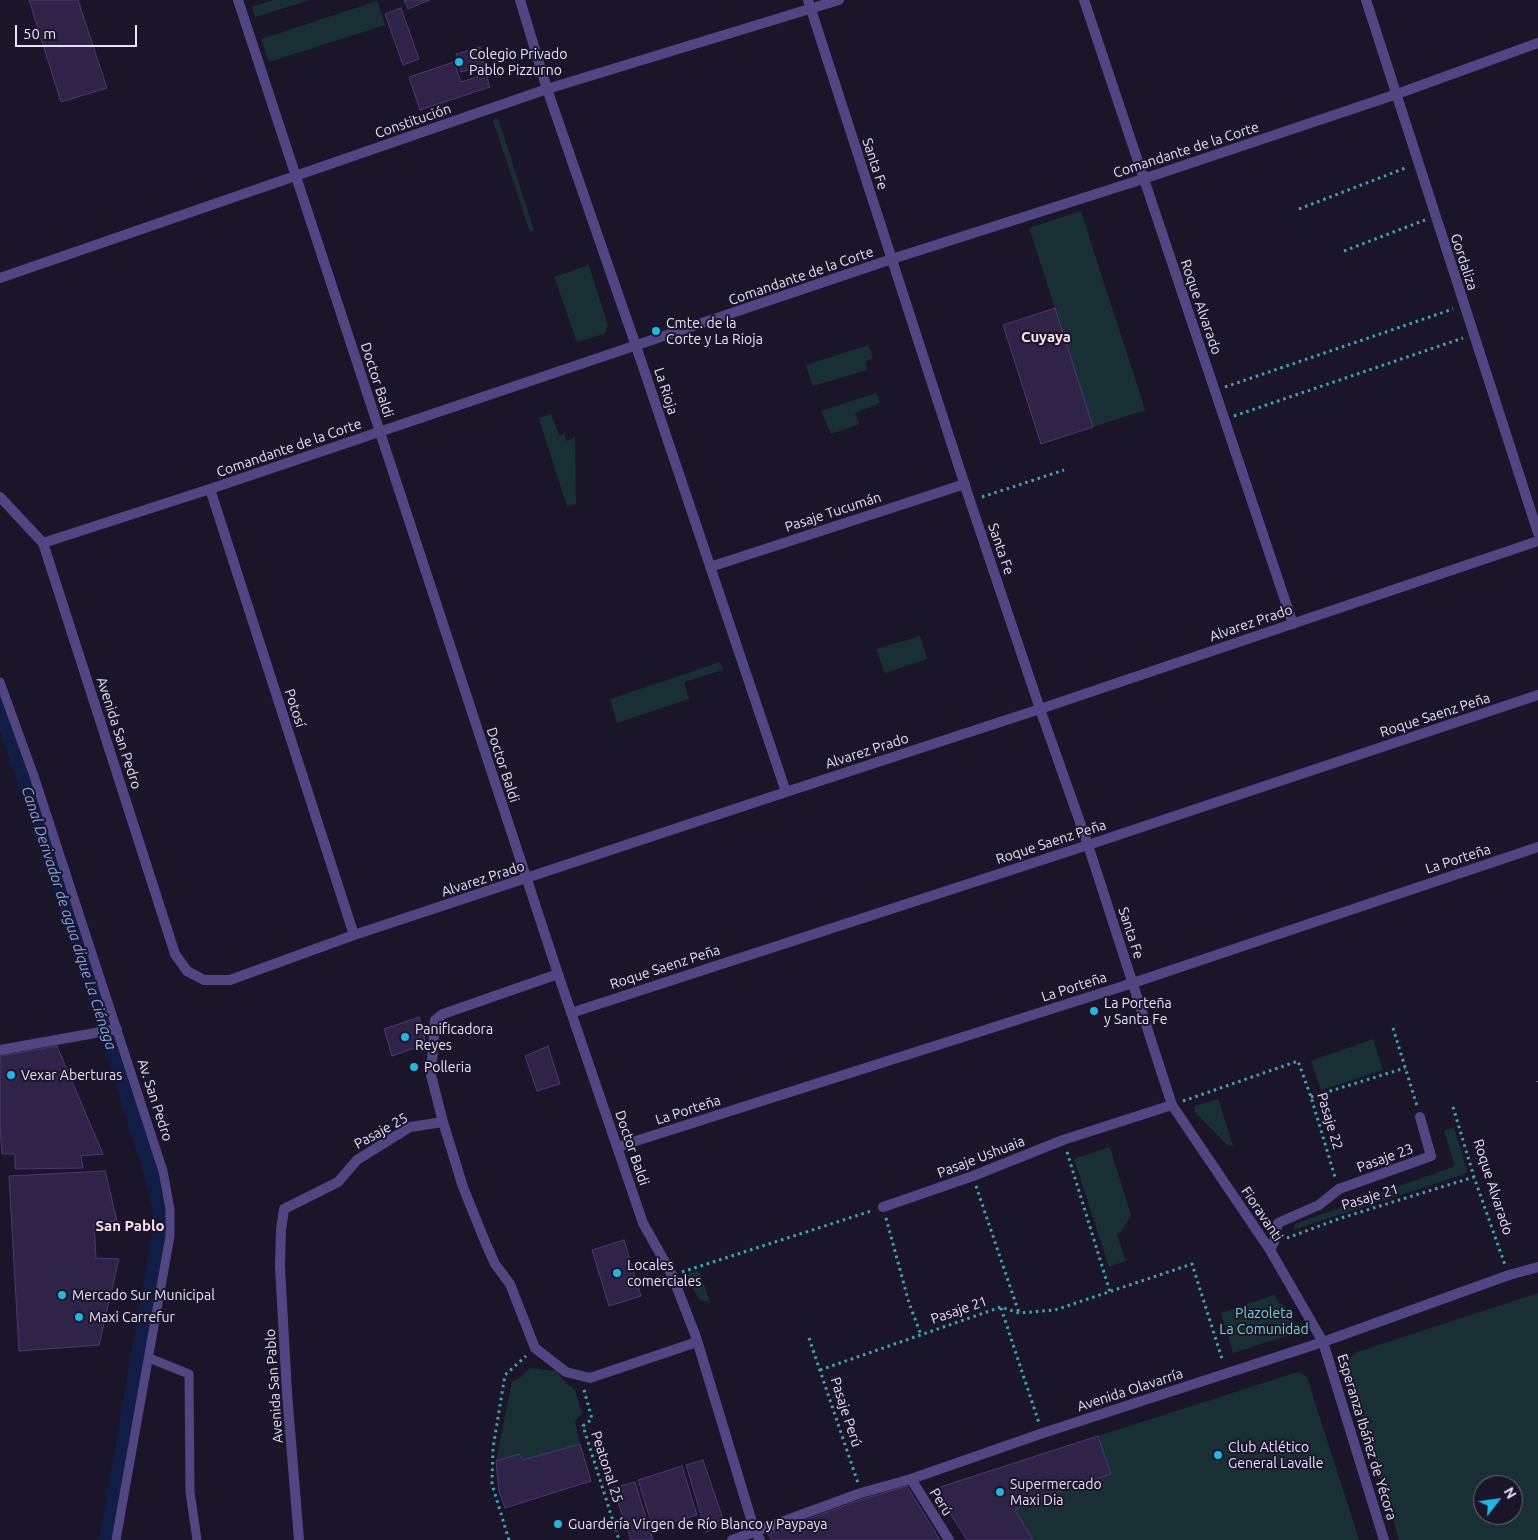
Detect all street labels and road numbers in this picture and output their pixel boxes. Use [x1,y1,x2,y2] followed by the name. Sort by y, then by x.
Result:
[373,100,453,142] street label: Constitución
[1111,118,1261,182] street label: Comandante de la Corte
[859,136,891,192] street label: Santa Fe
[1447,231,1481,293] street label: Gordaliza
[726,243,876,309] street label: Comandante de la Corte
[1177,257,1225,357] street label: Roque Alvarado
[357,340,397,420] street label: Doctor Baldi
[651,365,681,417] street label: La Rioja
[214,415,364,481] street label: Comandante de la Corte
[783,489,883,535] street label: Pasaje Tucumán
[984,521,1018,577] street label: Santa Fe
[1207,601,1295,645] street label: Alvarez Prado
[93,675,145,791] street label: Avenida San Pedro
[281,687,309,729] street label: Potosí
[1378,689,1492,741] street label: Roque Saenz Peña
[483,725,523,805] street label: Doctor Baldi
[823,730,911,772] street label: Alvarez Prado
[994,816,1108,868] street label: Roque Saenz Peña
[1423,841,1493,877] street label: La Porteña
[439,858,527,900] street label: Alvarez Prado
[1115,905,1147,961] street label: Santa Fe
[608,941,722,993] street label: Roque Saenz Peña
[1039,969,1109,1005] street label: La Porteña
[134,1057,176,1143] street label: Av. San Pedro
[1313,1090,1347,1152] street label: Pasaje 22
[653,1092,723,1128] street label: La Porteña
[611,1108,653,1188] street label: Doctor Baldi
[351,1109,411,1153] street label: Pasaje 25
[935,1133,1027,1181] street label: Pasaje Ushuaia
[1470,1137,1516,1237] street label: Roque Alvarado
[1354,1140,1416,1176] street label: Pasaje 23
[1339,1180,1401,1214] street label: Pasaje 21
[1238,1183,1286,1245] street label: Fioravanti
[928,1292,990,1328] street label: Pasaje 21
[262,1328,286,1444] street label: Avenida San Pablo
[1334,1352,1400,1522] street label: Esperanza Ibáñez de Yécora
[1075,1365,1185,1415] street label: Avenida Olavarría
[827,1375,865,1449] street label: Pasaje Perú
[587,1429,627,1505] street label: Peatonal 25
[926,1485,956,1519] street label: Perú

